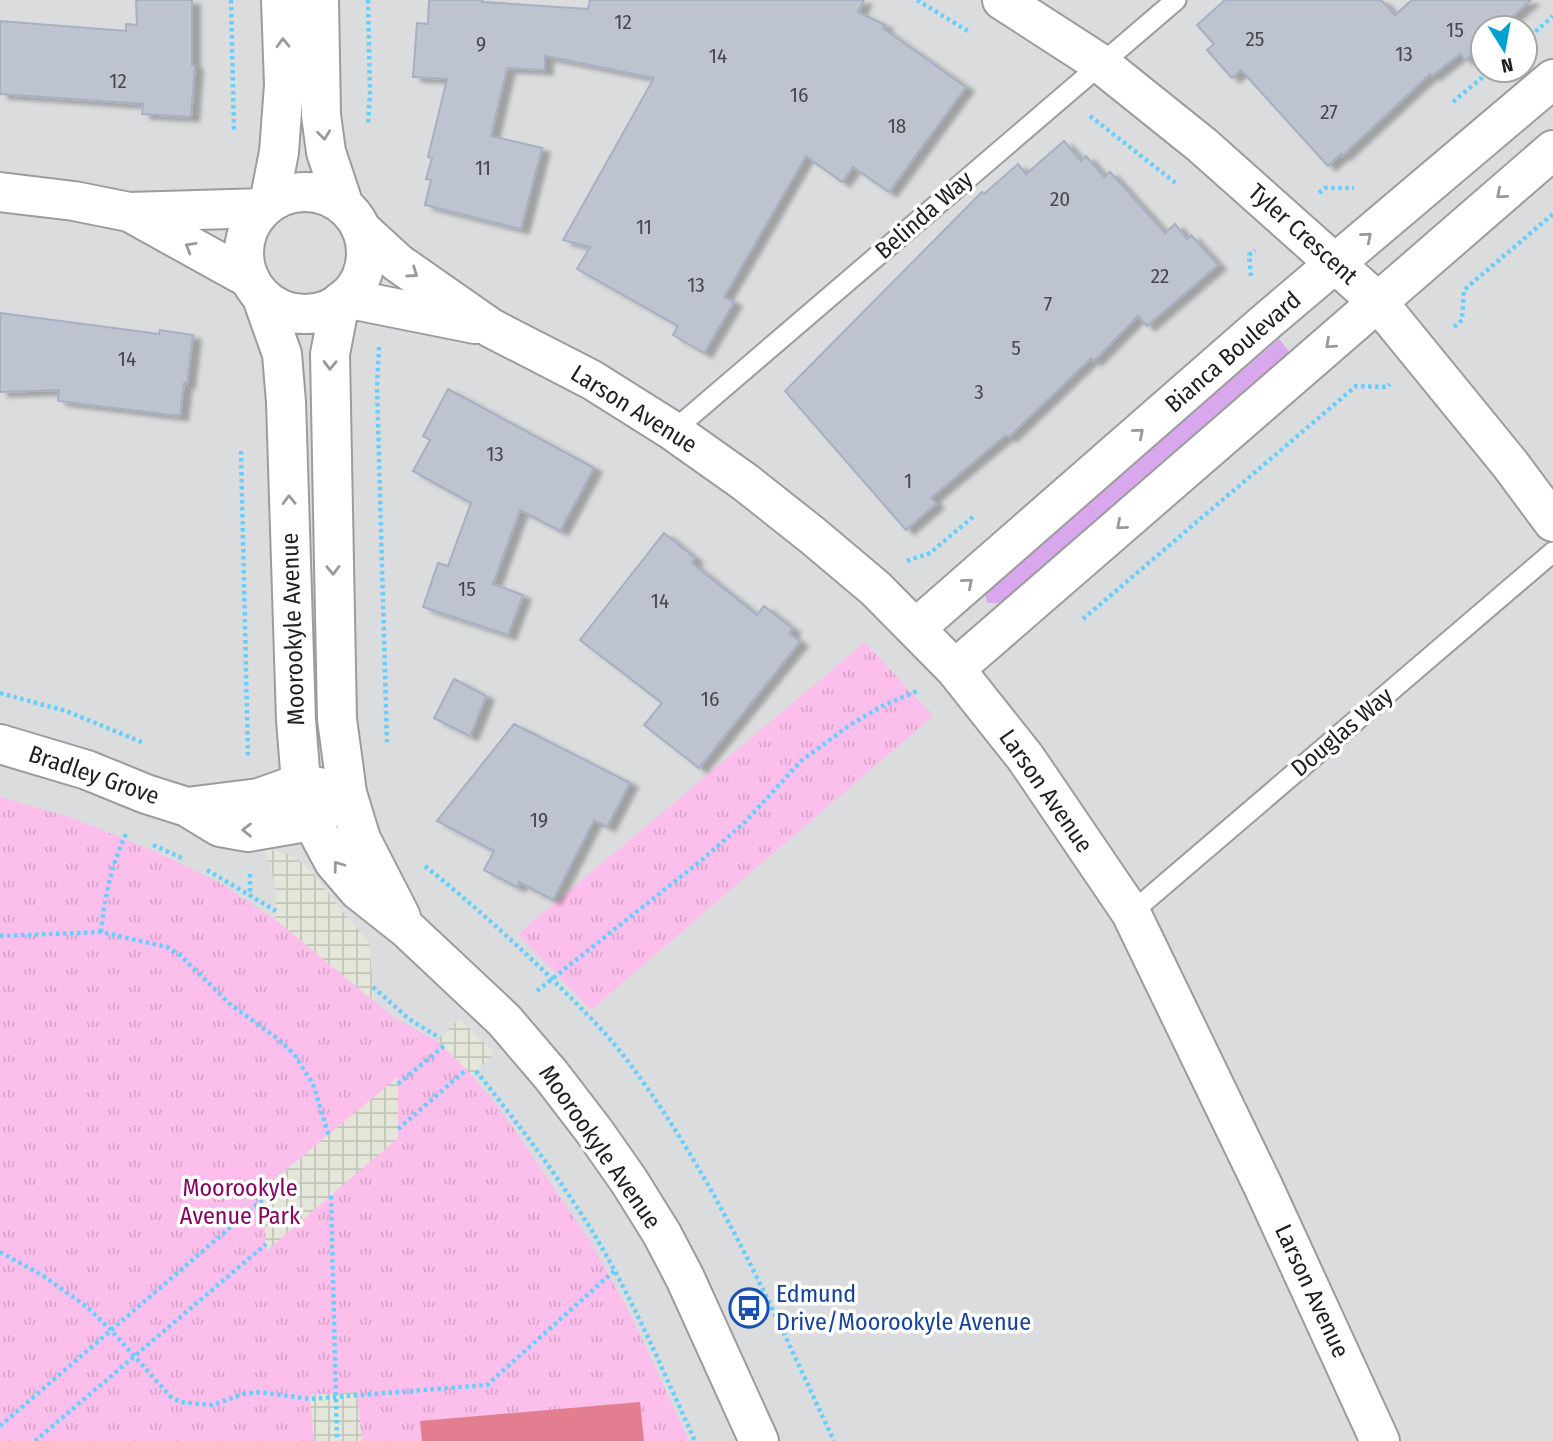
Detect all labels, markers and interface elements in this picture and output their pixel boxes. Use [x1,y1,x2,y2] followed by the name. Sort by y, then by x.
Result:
[614,9,632,35] house number: 12
[1469,14,1539,84] north arrow
[1446,17,1464,43] house number: 15
[1246,26,1264,52] house number: 25
[476,31,486,57] house number: 9
[275,37,290,48] one-way arrow
[1395,41,1413,67] house number: 13
[709,43,727,69] house number: 14
[1499,53,1515,78] text: N
[109,68,127,94] house number: 12
[790,82,808,108] house number: 16
[1320,99,1338,125] house number: 27
[888,113,906,139] house number: 18
[316,129,331,141] one-way arrow
[475,155,491,181] house number: 11
[870,165,979,265] street label: Belinda Way
[1243,178,1363,290] street label: Tyler Crescent
[1050,186,1070,212] house number: 20
[1497,186,1510,198] one-way arrow
[636,214,652,240] house number: 11
[1359,233,1372,245] one-way arrow
[184,242,197,255] one-way arrow
[1151,263,1169,289] house number: 22
[405,265,418,277] one-way arrow
[687,272,705,298] house number: 13
[1160,286,1306,418] street label: Bianca Boulevard
[1044,291,1052,317] house number: 7
[1011,335,1021,361] house number: 5
[1325,336,1338,348] one-way arrow
[118,346,136,372] house number: 14
[566,359,702,459] street label: Larson Avenue
[322,360,338,371] one-way arrow
[974,379,984,405] house number: 3
[1131,429,1144,441] one-way arrow
[486,441,504,467] house number: 13
[904,468,912,494] house number: 1
[281,495,297,505] one-way arrow
[1117,517,1130,529] one-way arrow
[276,532,310,726] street label: Moorookyle Avenue
[326,565,341,576] one-way arrow
[458,576,476,602] house number: 15
[959,579,972,591] one-way arrow
[651,588,669,614] house number: 14
[1286,681,1399,782] street label: Douglas Way
[701,686,719,712] house number: 16
[993,724,1099,858] street label: Larson Avenue
[25,740,163,810] street label: Bradley Grove
[530,807,548,833] house number: 19
[241,822,252,837] one-way arrow
[334,861,346,874] one-way arrow
[533,1060,667,1234] street label: Moorookyle Avenue
[180,1174,301,1230] park label: Moorookyle Avenue Park
[1269,1220,1355,1362] street label: Larson Avenue
[776,1280,1031,1336] place label: Edmund Drive/Moorookyle Avenue
[728,1287,770,1329] bus stop icon: Edmund Drive/Moorookyle Avenue

